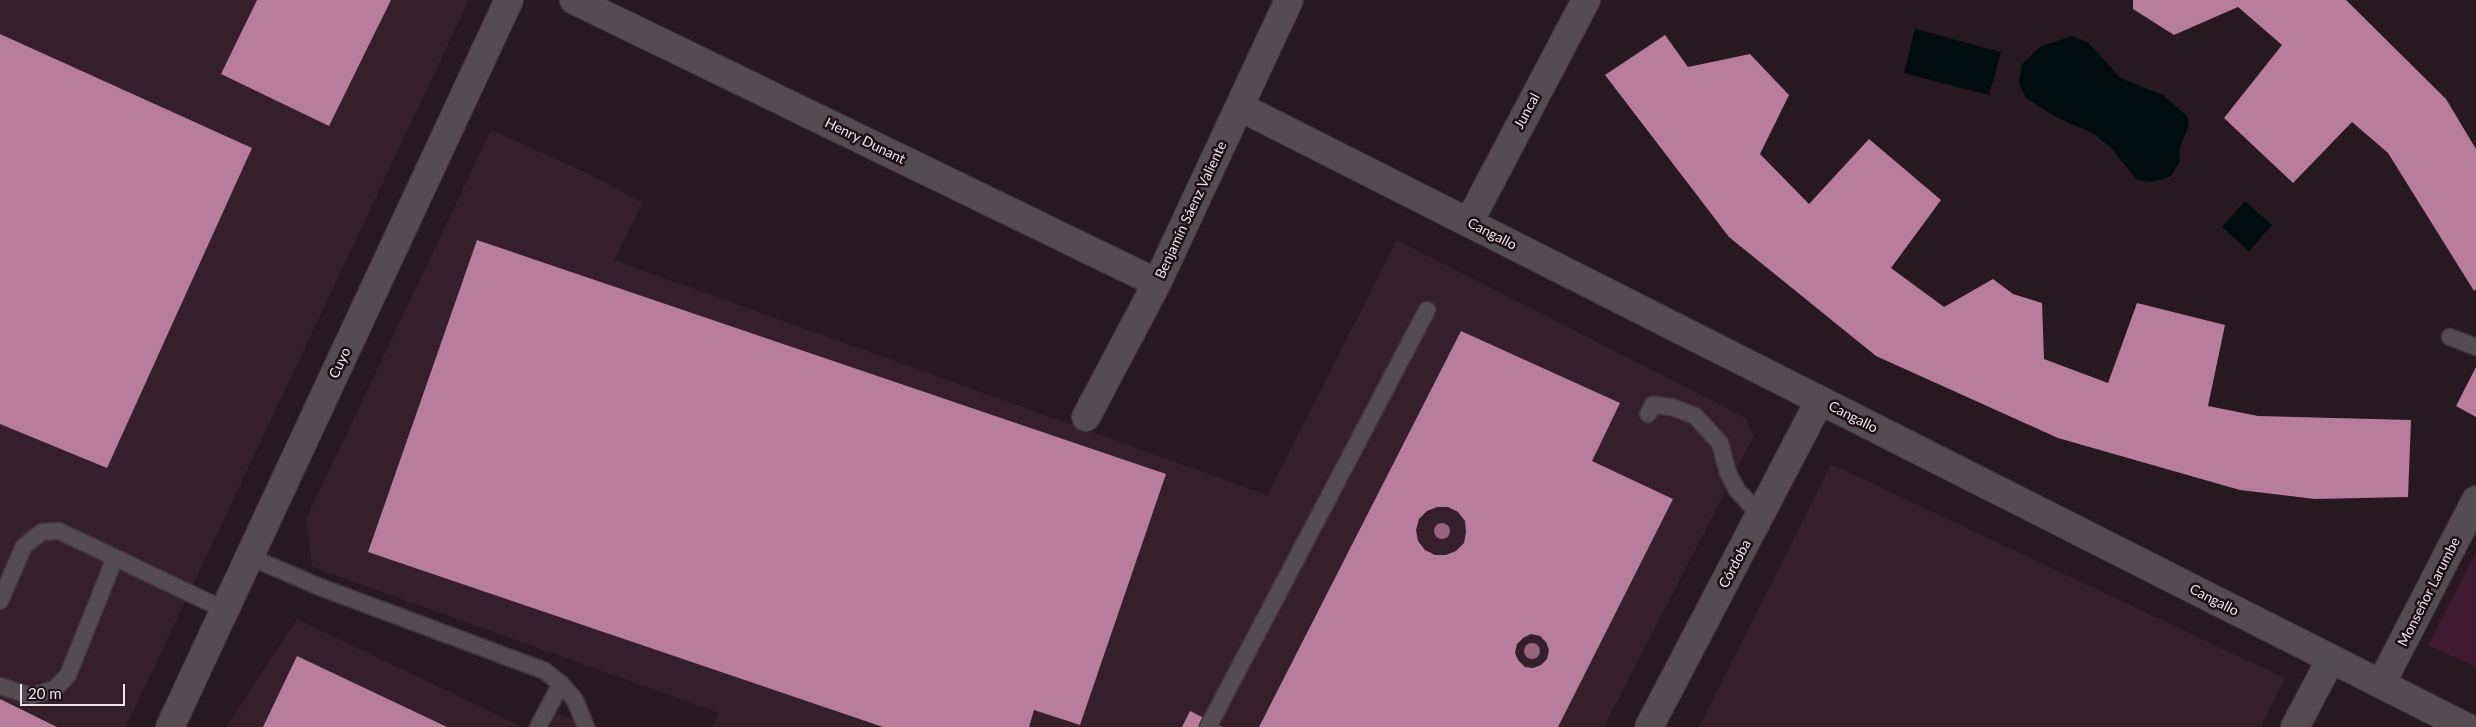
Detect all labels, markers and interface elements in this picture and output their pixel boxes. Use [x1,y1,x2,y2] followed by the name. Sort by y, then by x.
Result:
[1511,90,1543,132] street label: Juncal
[822,114,908,168] street label: Henry Dunant
[1152,139,1230,281] street label: Benjamín Sáenz Valiente
[1465,215,1519,253] street label: Cangallo
[326,345,354,381] street label: Cuyo
[1826,398,1880,436] street label: Cangallo
[2394,535,2464,649] street label: Monseñor Larumbe
[1715,537,1755,591] street label: Córdoba
[2187,581,2241,619] street label: Cangallo
[22,674,128,706] scale bar
[28,684,62,702] text: 20 m

